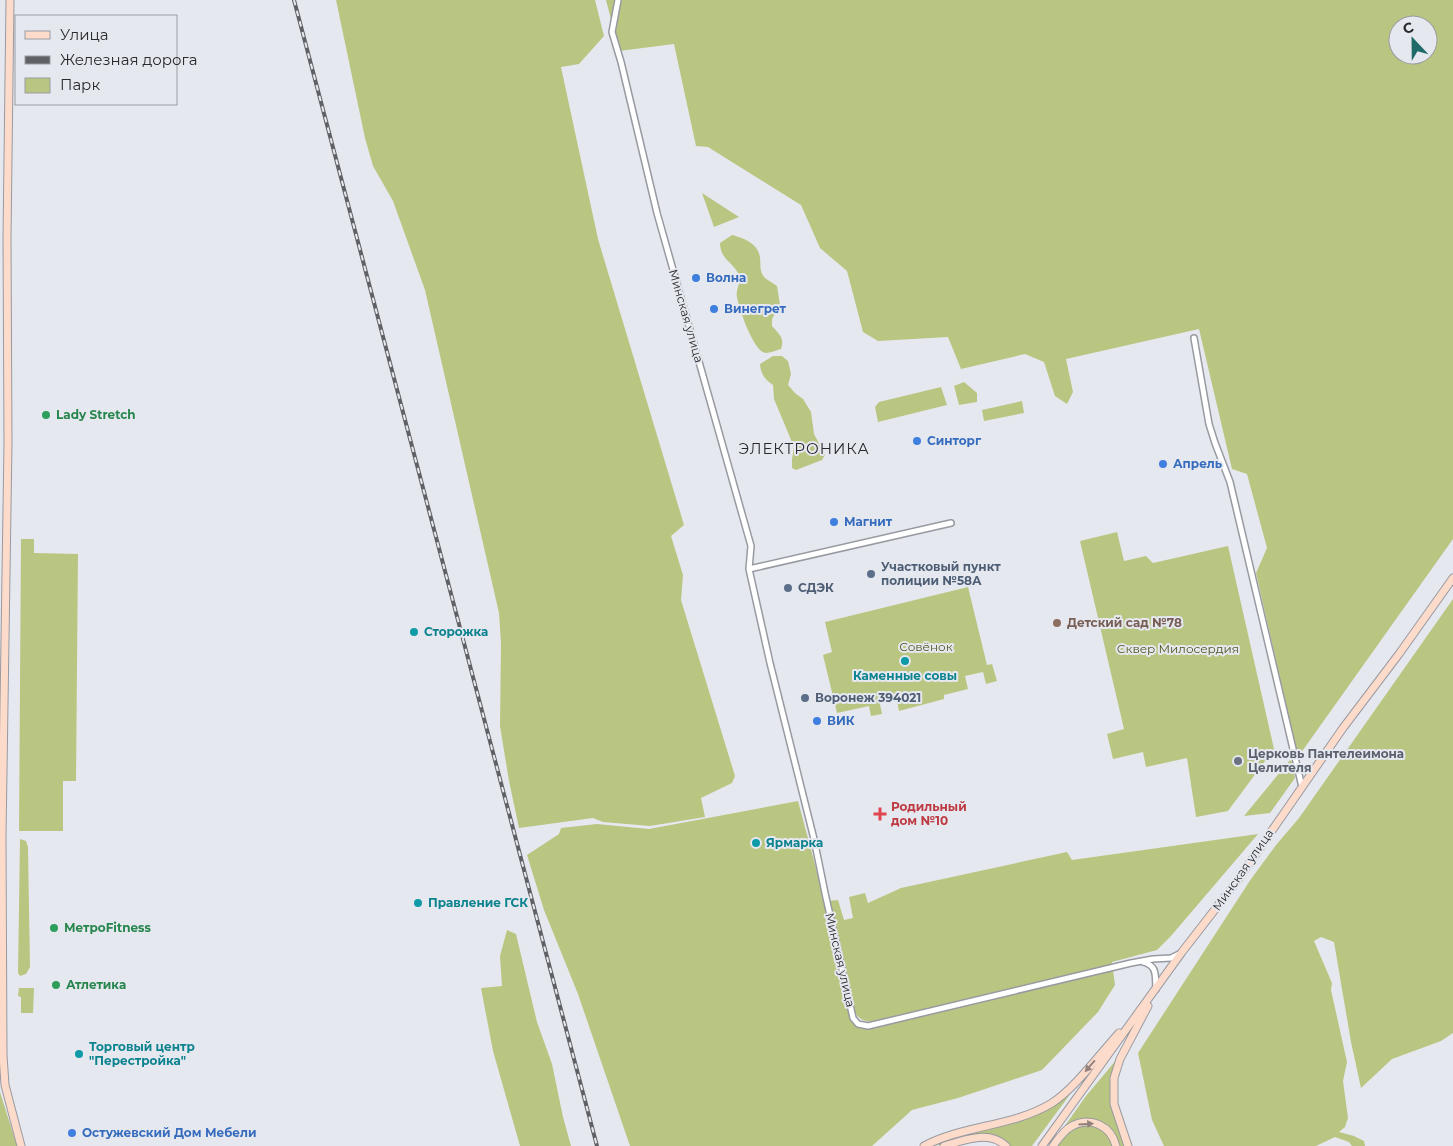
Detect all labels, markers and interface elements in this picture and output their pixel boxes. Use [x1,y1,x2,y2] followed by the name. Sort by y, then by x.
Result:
[15,15,178,105] legend
[1388,15,1438,65] north arrow
[1400,18,1416,38] text: С
[60,25,108,44] text: Улица
[60,50,197,69] text: Железная дорога
[60,75,100,94] text: Парк
[666,267,707,364] street label: Минская улица
[706,270,746,285] place label: Волна
[690,272,702,284] marker: Волна
[724,301,786,316] place label: Винегрет
[708,303,720,315] marker: Винегрет
[56,407,136,422] place label: Lady Stretch
[40,409,52,421] marker: Lady Stretch
[927,433,982,448] place label: Синторг
[911,435,923,447] marker: Синторг
[738,439,870,458] district label: ЭЛЕКТРОНИКА
[1173,456,1222,471] place label: Апрель
[1157,458,1169,470] marker: Апрель
[844,514,893,529] place label: Магнит
[828,516,840,528] marker: Магнит
[881,559,1001,588] place label: Участковый пункт полиции №58А
[865,568,877,580] marker: Участковый пункт полиции №58А
[798,580,834,595] place label: СДЭК
[782,582,794,594] marker: СДЭК
[1067,615,1182,630] place label: Детский сад №78
[1051,617,1063,629] marker: Детский сад №78
[424,624,488,639] place label: Сторожка
[408,626,420,638] marker: Сторожка
[899,639,953,654] park label: Совёнок
[1117,641,1239,656] park label: Сквер Милосердия
[899,655,911,667] marker: Каменные совы
[853,668,957,683] place label: Каменные совы
[815,690,921,705] place label: Воронеж 394021
[799,692,811,704] marker: Воронеж 394021
[827,713,855,728] place label: ВИК
[811,715,823,727] marker: ВИК
[1248,746,1404,775] place label: Церковь Пантелеимона Целителя
[1232,755,1244,767] marker: Церковь Пантелеимона Целителя
[891,799,967,828] place label: Родильный дом №10
[873,807,887,821] marker: Родильный дом №10
[1209,826,1276,914] street label: Минская улица
[766,835,823,850] place label: Ярмарка
[750,837,762,849] marker: Ярмарка
[428,895,528,910] place label: Правление ГСК
[412,897,424,909] marker: Правление ГСК
[822,911,859,1009] street label: Минская улица
[64,920,151,935] place label: МетроFitness
[48,922,60,934] marker: МетроFitness
[66,977,126,992] place label: Атлетика
[50,979,62,991] marker: Атлетика
[89,1039,195,1068] place label: Торговый центр "Перестройка"
[73,1048,85,1060] marker: Торговый центр "Перестройка"
[1084,1059,1095,1072] one-way arrow
[1078,1119,1094,1127] one-way arrow
[82,1125,256,1140] place label: Остужевский Дом Мебели
[66,1127,78,1139] marker: Остужевский Дом Мебели

